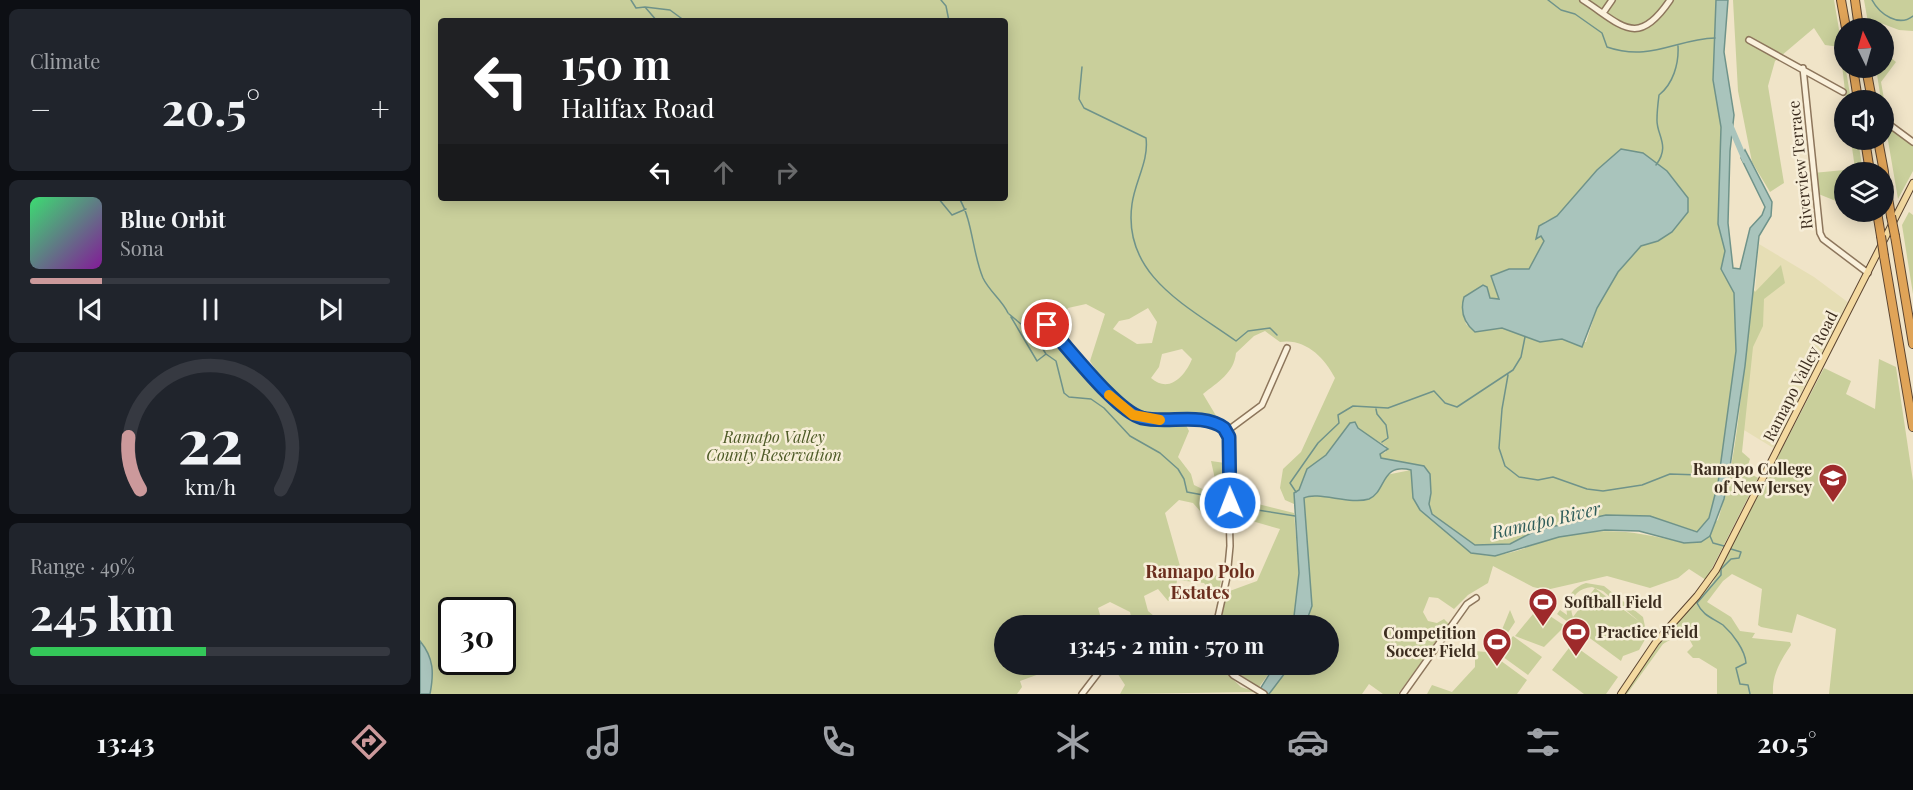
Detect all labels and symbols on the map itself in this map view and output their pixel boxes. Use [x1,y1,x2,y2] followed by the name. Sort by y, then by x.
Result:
[1834,18,1894,78] north arrow
[1782,100,1817,231] street label: Riverview Terrace
[1021,299,1072,350] pin
[1757,307,1842,445] street label: Ramapo Valley Road
[706,426,842,465] park label: Ramapo Valley County Reservation
[1693,458,1813,497] place label: Ramapo College of New Jersey
[1817,462,1849,504] school or university icon: Ramapo College of New Jersey
[1198,471,1262,535] position arrow
[1488,496,1604,544] water label: Ramapo River
[1145,559,1255,604] district label: Ramapo Polo Estates
[1527,586,1559,628] sports icon: Softball Field
[1564,591,1662,612] place label: Softball Field
[438,597,516,675] speed limit sign: 30
[1560,616,1592,658] sports icon: Practice Field
[1597,621,1699,642] place label: Practice Field
[1383,622,1476,661] place label: Competition Soccer Field
[1481,626,1513,668] sports icon: Competition Soccer Field

